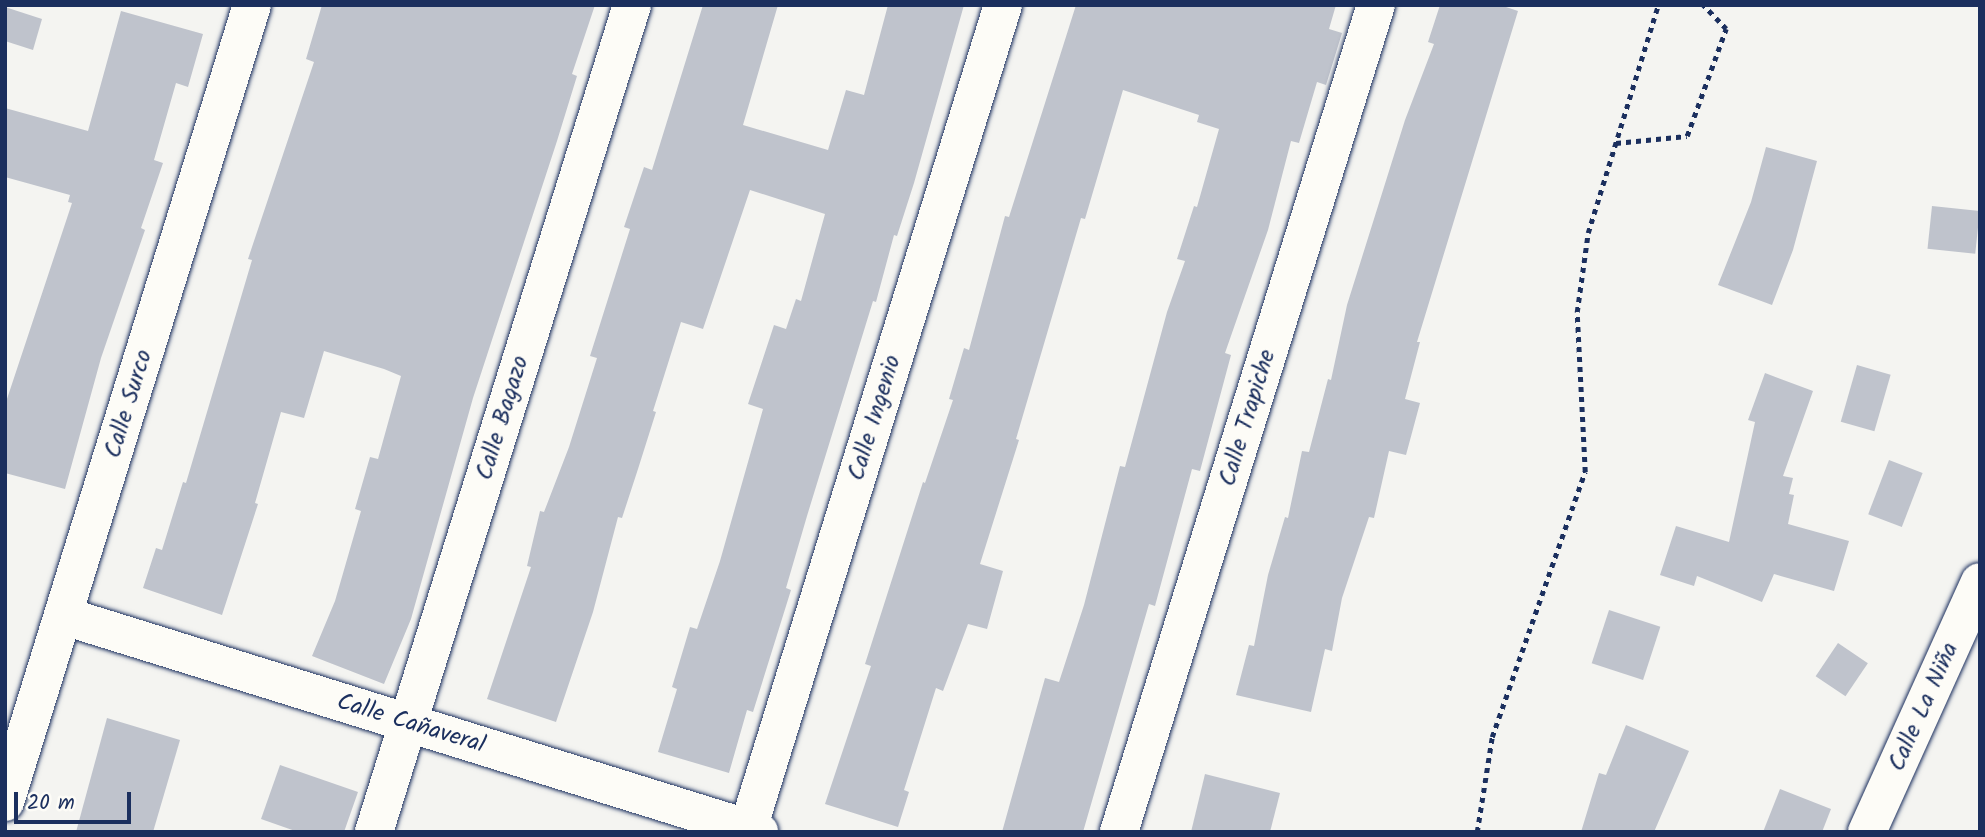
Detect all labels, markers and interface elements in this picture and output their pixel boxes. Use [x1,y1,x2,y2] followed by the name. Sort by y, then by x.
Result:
[99,346,159,462] street label: Calle Surco
[1214,346,1282,490] street label: Calle Trapiche
[470,352,536,484] street label: Calle Bagazo
[842,352,908,484] street label: Calle Ingenio
[1883,638,1965,776] street label: Calle La Niña
[333,688,489,760] street label: Calle Cañaveral
[18,778,135,822] scale bar
[27,787,75,820] text: 20 m

